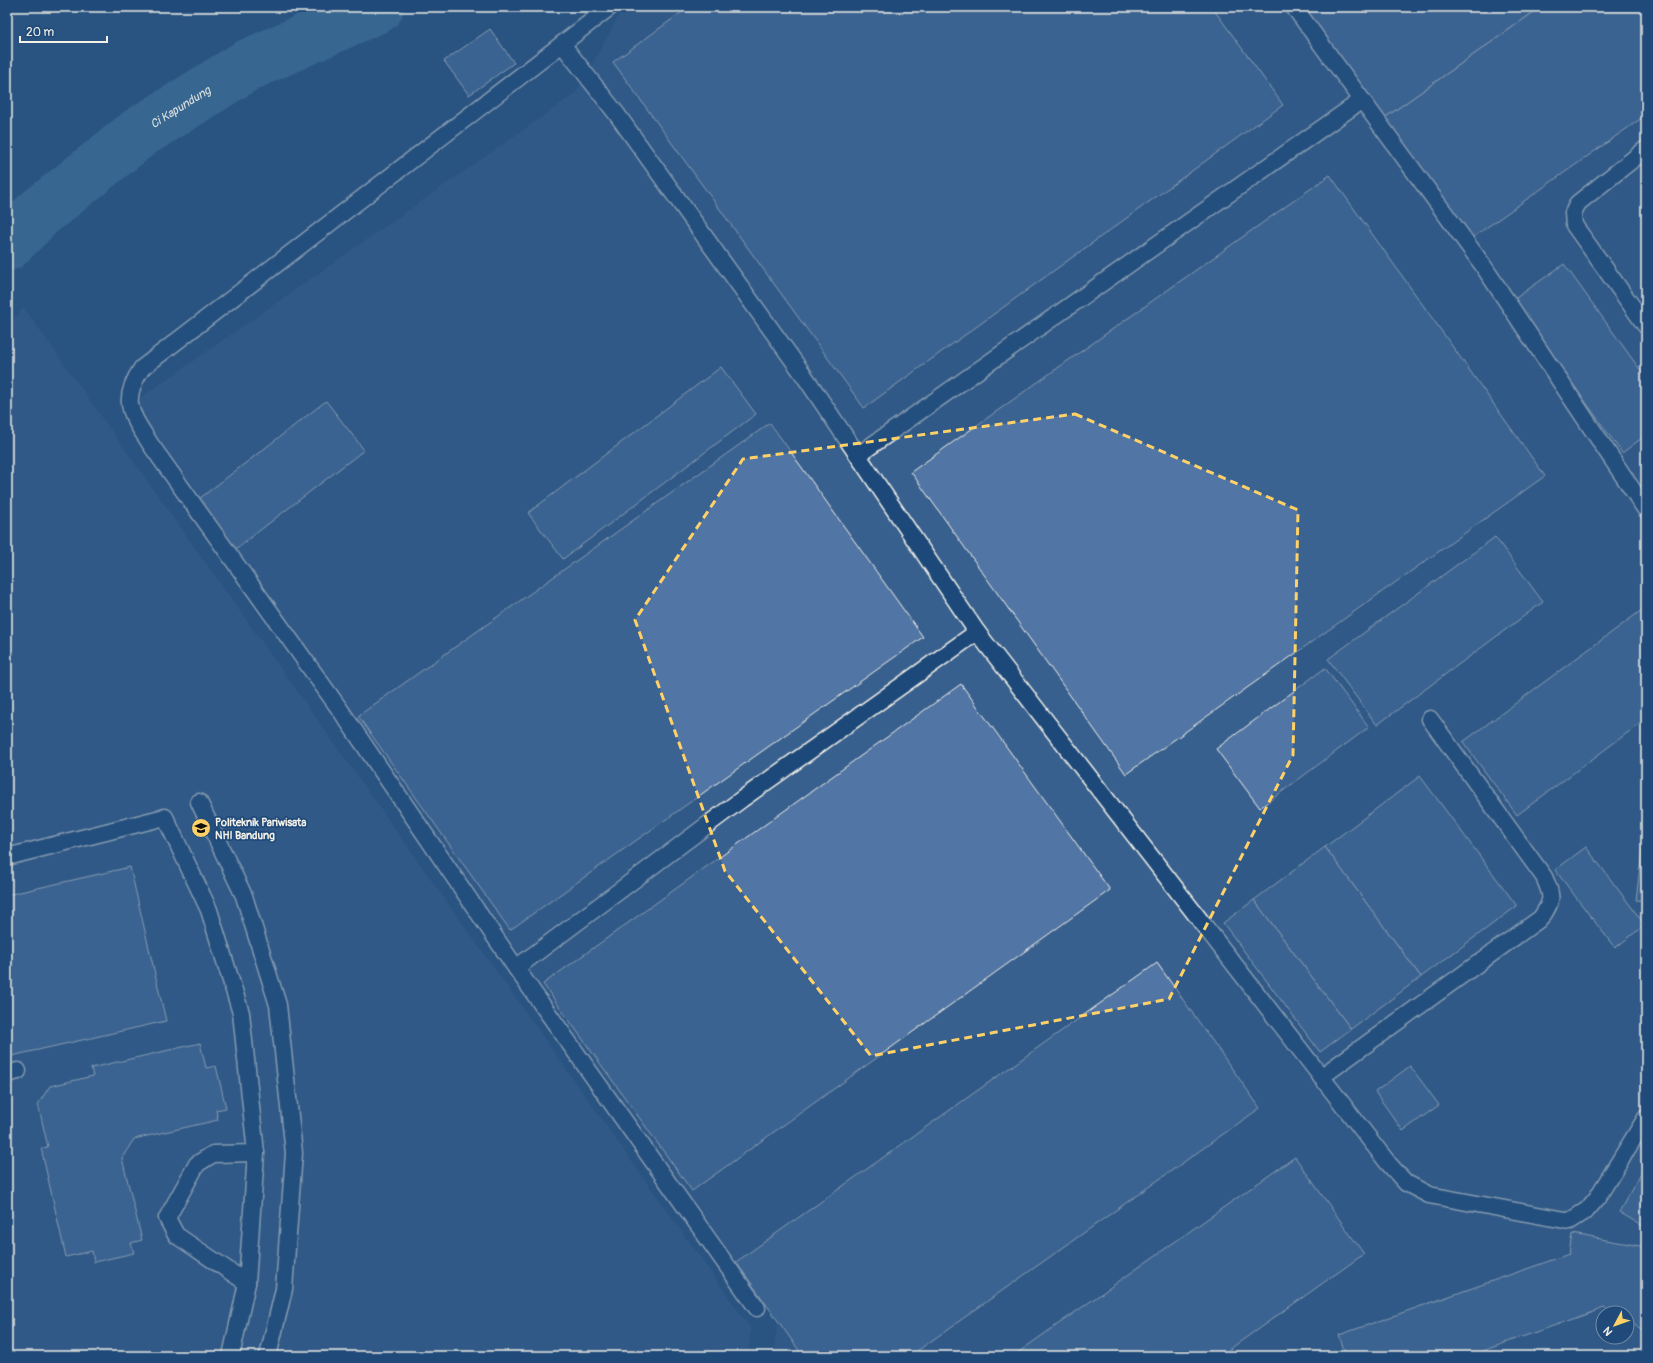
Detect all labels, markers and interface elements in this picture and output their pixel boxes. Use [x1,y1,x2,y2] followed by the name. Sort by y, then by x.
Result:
[20,18,107,44] scale bar
[26,25,55,40] text: 20 m
[148,83,214,132] water label: Ci Kapundung
[215,816,306,842] place label: Politeknik Pariwisata NHI Bandung
[190,817,212,839] school or university icon: Politeknik Pariwisata NHI Bandung
[1595,1305,1635,1345] north arrow
[1600,1324,1615,1338] text: N

